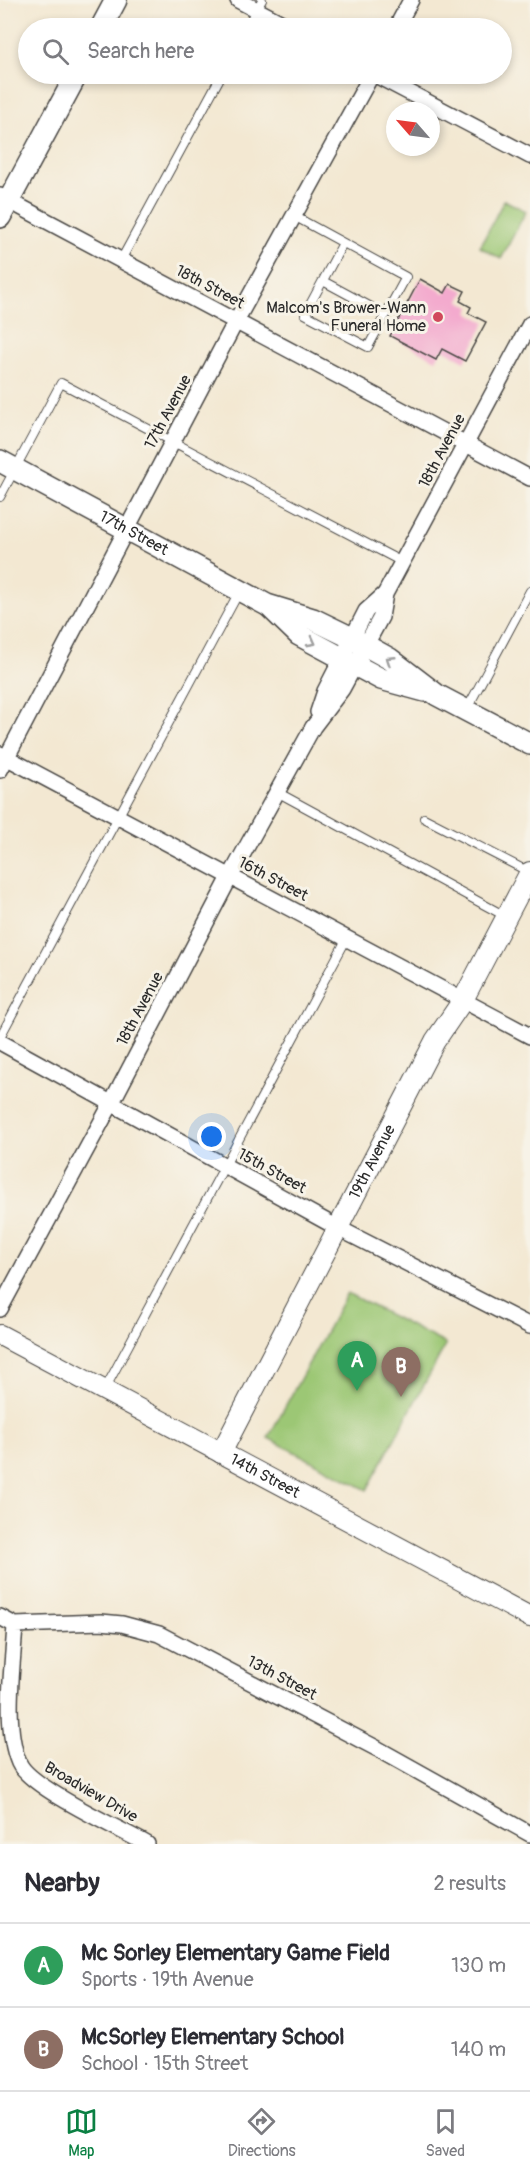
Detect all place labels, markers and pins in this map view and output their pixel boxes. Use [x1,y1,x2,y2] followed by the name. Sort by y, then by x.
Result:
[266,298,426,336] place label: Malcom's Brower-Wann Funeral Home
[431,310,445,324] marker: Malcom's Brower-Wann Funeral Home
[338,1342,376,1391] pin: A
[382,1348,420,1397] pin: B

